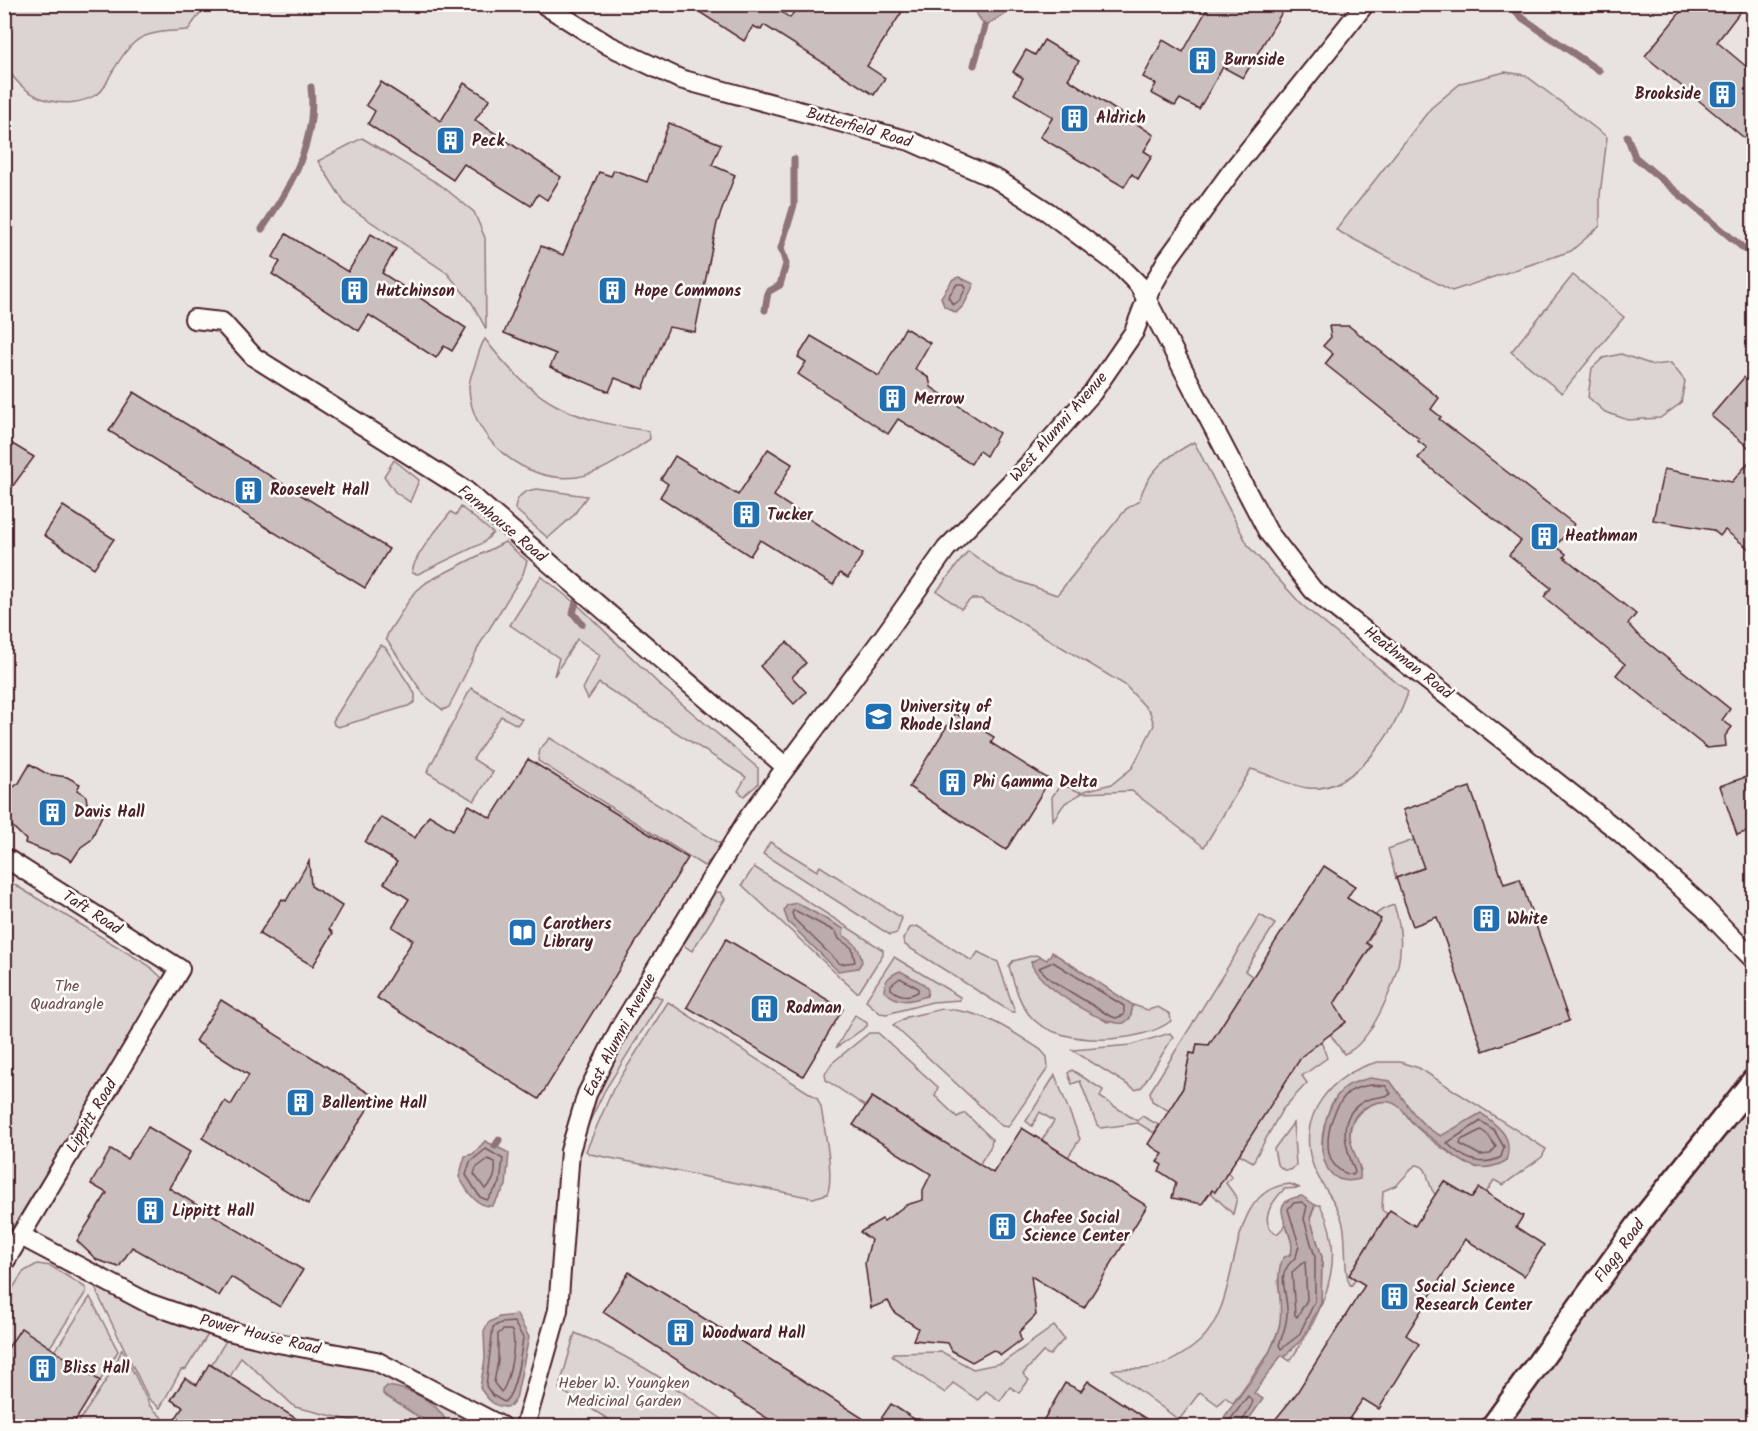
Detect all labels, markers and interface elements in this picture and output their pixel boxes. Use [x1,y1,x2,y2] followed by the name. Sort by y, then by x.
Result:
[1187,44,1219,76] building icon: Burnside
[1224,48,1285,73] place label: Burnside
[1706,78,1738,110] building icon: Brookside
[1635,82,1701,107] place label: Brookside
[803,101,916,155] street label: Butterfield Road
[1059,102,1091,134] building icon: Aldrich
[1096,106,1146,131] place label: Aldrich
[435,125,467,157] building icon: Peck
[472,129,505,154] place label: Peck
[339,275,371,307] building icon: Hutchinson
[597,275,629,307] building icon: Hope Commons
[376,279,455,304] place label: Hutchinson
[634,279,742,304] place label: Hope Commons
[1004,366,1114,488] street label: West Alumni Avenue
[877,383,909,415] building icon: Merrow
[914,387,965,412] place label: Merrow
[233,474,265,506] building icon: Roosevelt Hall
[270,478,370,503] place label: Roosevelt Hall
[452,479,553,570] street label: Farmhouse Road
[730,499,762,531] building icon: Tucker
[767,503,814,528] place label: Tucker
[1528,520,1560,552] building icon: Heathman
[1565,524,1638,549] place label: Heathman
[1358,620,1459,707] street label: Heathman Road
[900,695,993,738] place label: University of Rhode Island
[863,700,895,732] school or university icon: University of Rhode Island
[936,766,968,798] building icon: Phi Gamma Delta
[973,770,1097,795] place label: Phi Gamma Delta
[37,796,69,828] building icon: Davis Hall
[74,800,145,825] place label: Davis Hall
[57,884,128,942] street label: Taft Road
[1470,903,1502,935] building icon: White
[1507,907,1548,932] place label: White
[543,912,612,955] place label: Carothers Library
[506,917,538,949] library icon: Carothers Library
[577,969,663,1101] street label: East Alumni Avenue
[30,974,104,1017] park label: The Quadrangle
[749,992,781,1024] building icon: Rodman
[786,996,842,1021] place label: Rodman
[60,1073,124,1158] street label: Lippitt Road
[285,1087,317,1119] building icon: Ballentine Hall
[322,1091,427,1116] place label: Ballentine Hall
[135,1195,167,1227] building icon: Lippitt Hall
[172,1199,255,1224] place label: Lippitt Hall
[1023,1206,1131,1249] place label: Chafee Social Science Center
[986,1211,1018,1243] building icon: Chafee Social Science Center
[1588,1213,1652,1288] street label: Flagg Road
[1415,1275,1533,1318] place label: Social Science Research Center
[1378,1280,1410,1312] building icon: Social Science Research Center
[197,1308,324,1362] street label: Power House Road
[665,1317,697,1349] building icon: Woodward Hall
[702,1321,806,1346] place label: Woodward Hall
[26,1352,58,1384] building icon: Bliss Hall
[63,1356,130,1381] place label: Bliss Hall
[558,1371,690,1414] park label: Heber W. Youngken Medicinal Garden

